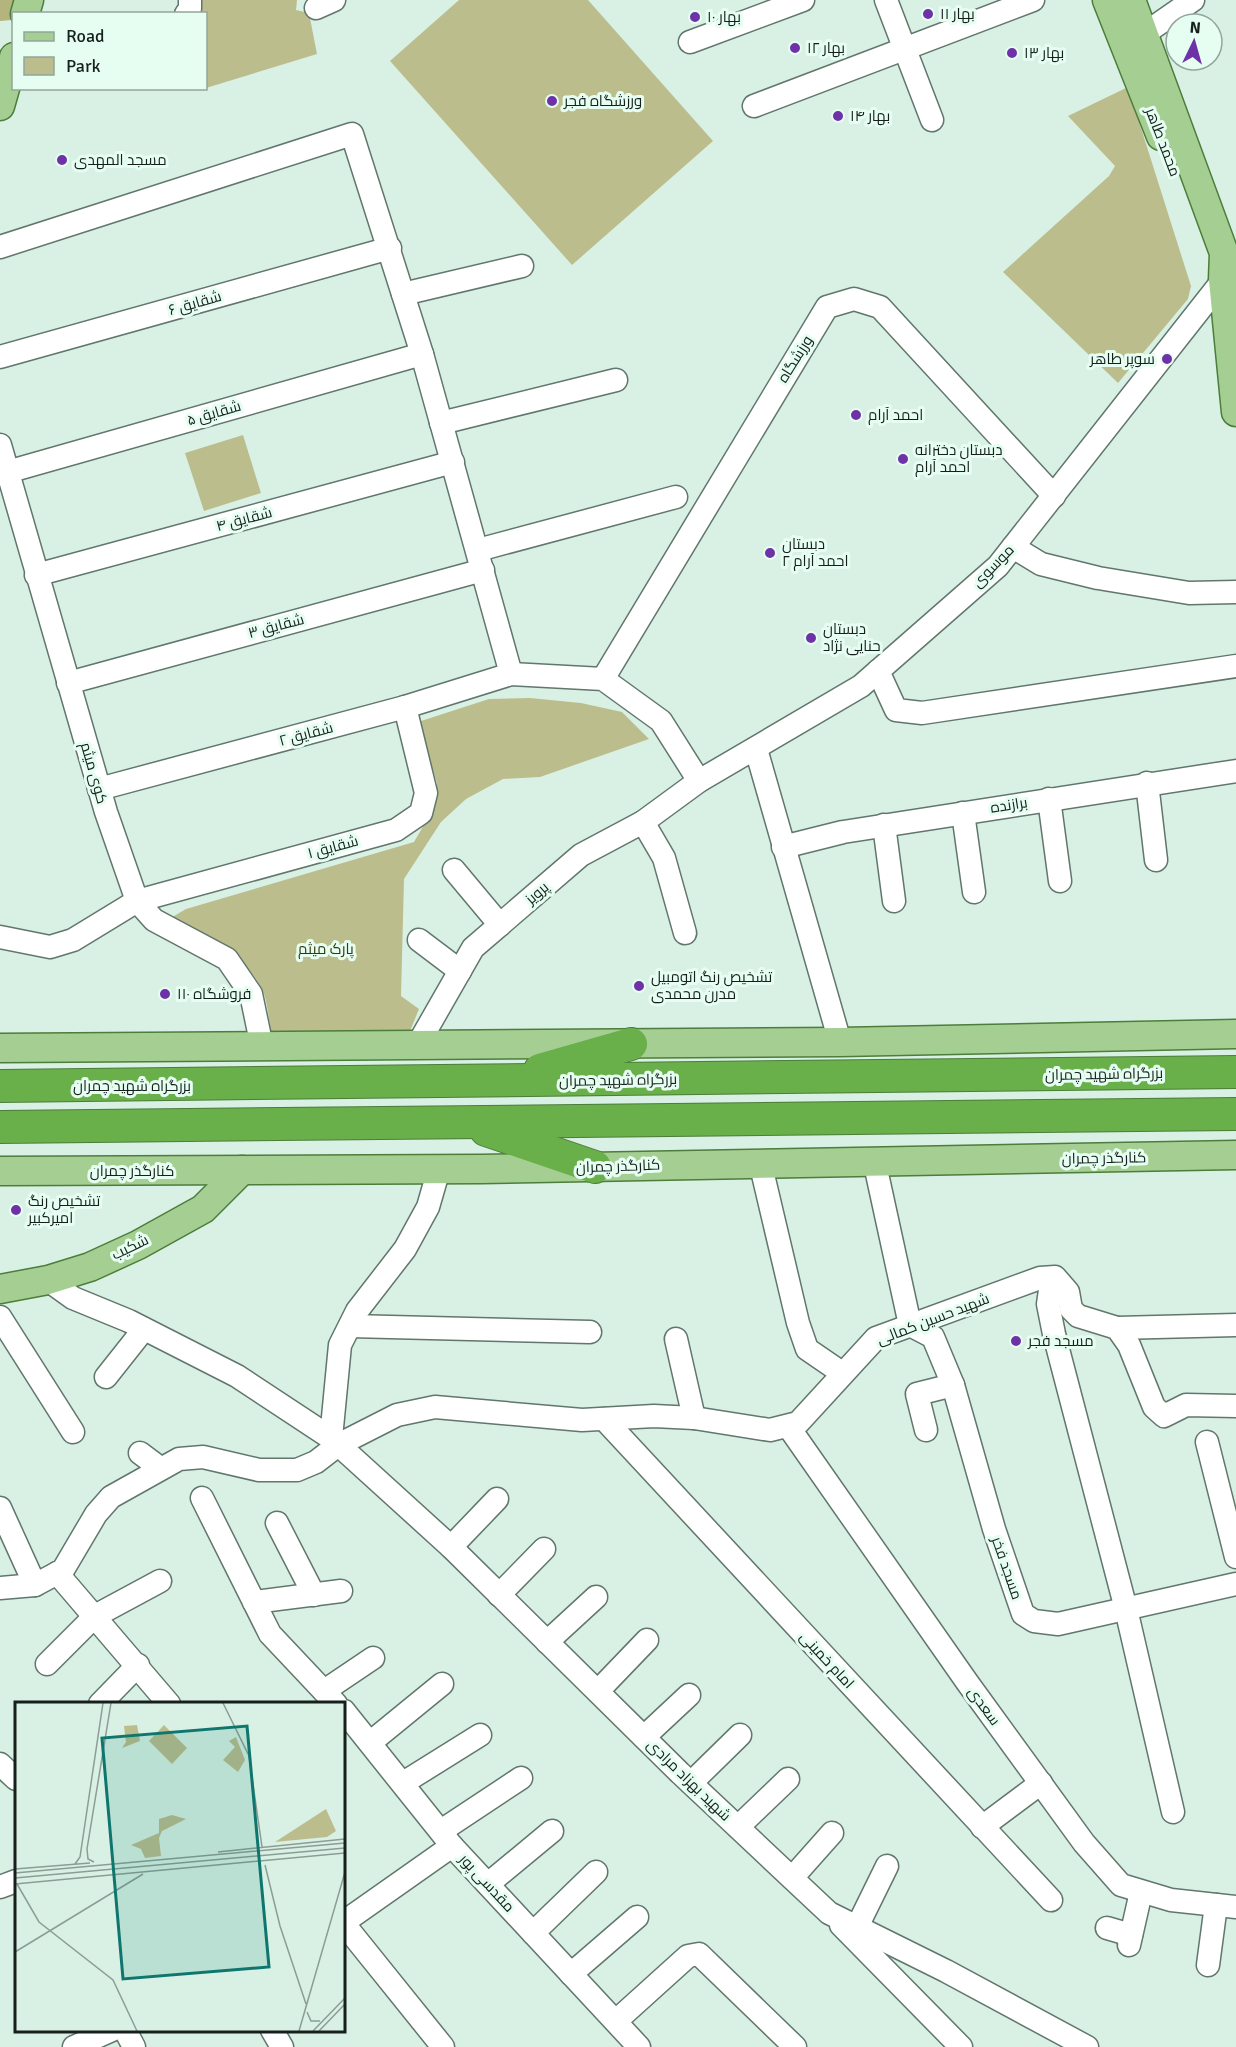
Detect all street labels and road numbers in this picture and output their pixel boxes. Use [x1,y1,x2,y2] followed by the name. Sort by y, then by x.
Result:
[1141,104,1184,179] street label: محمد طاهر
[166,287,224,320] street label: شقایق ۶
[774,332,816,386] street label: ورزشگاه
[185,397,243,430] street label: شقایق ۵
[214,503,274,536] street label: شقایق ۴
[968,541,1019,592] street label: موسوی
[246,610,306,643] street label: شقایق ۳
[277,718,335,751] street label: شقایق ۲
[76,740,111,806] street label: کوی میثم
[989,793,1029,817] street label: برازنده
[306,832,361,863] street label: شقایق ۱
[521,878,553,909] street label: پرویز
[1045,1064,1163,1085] street label: بزرگراه شهید چمران
[559,1070,677,1091] street label: بزرگراه شهید چمران
[73,1077,191,1096] street label: بزرگراه شهید چمران
[1062,1148,1146,1169] street label: کنارگذر چمران
[575,1156,661,1177] street label: کنارگذر چمران
[90,1162,174,1181] street label: کنارگذر چمران
[109,1230,151,1264] street label: شکیب
[874,1289,992,1350] street label: شهید حسین کمالی
[987,1533,1026,1602] street label: مسجد فخر
[795,1628,858,1693] street label: امام خمینی
[963,1683,1004,1729] street label: سعدی
[643,1735,735,1825] street label: شهید بهزاد مرادی
[454,1849,518,1916] street label: مقدسی پور

